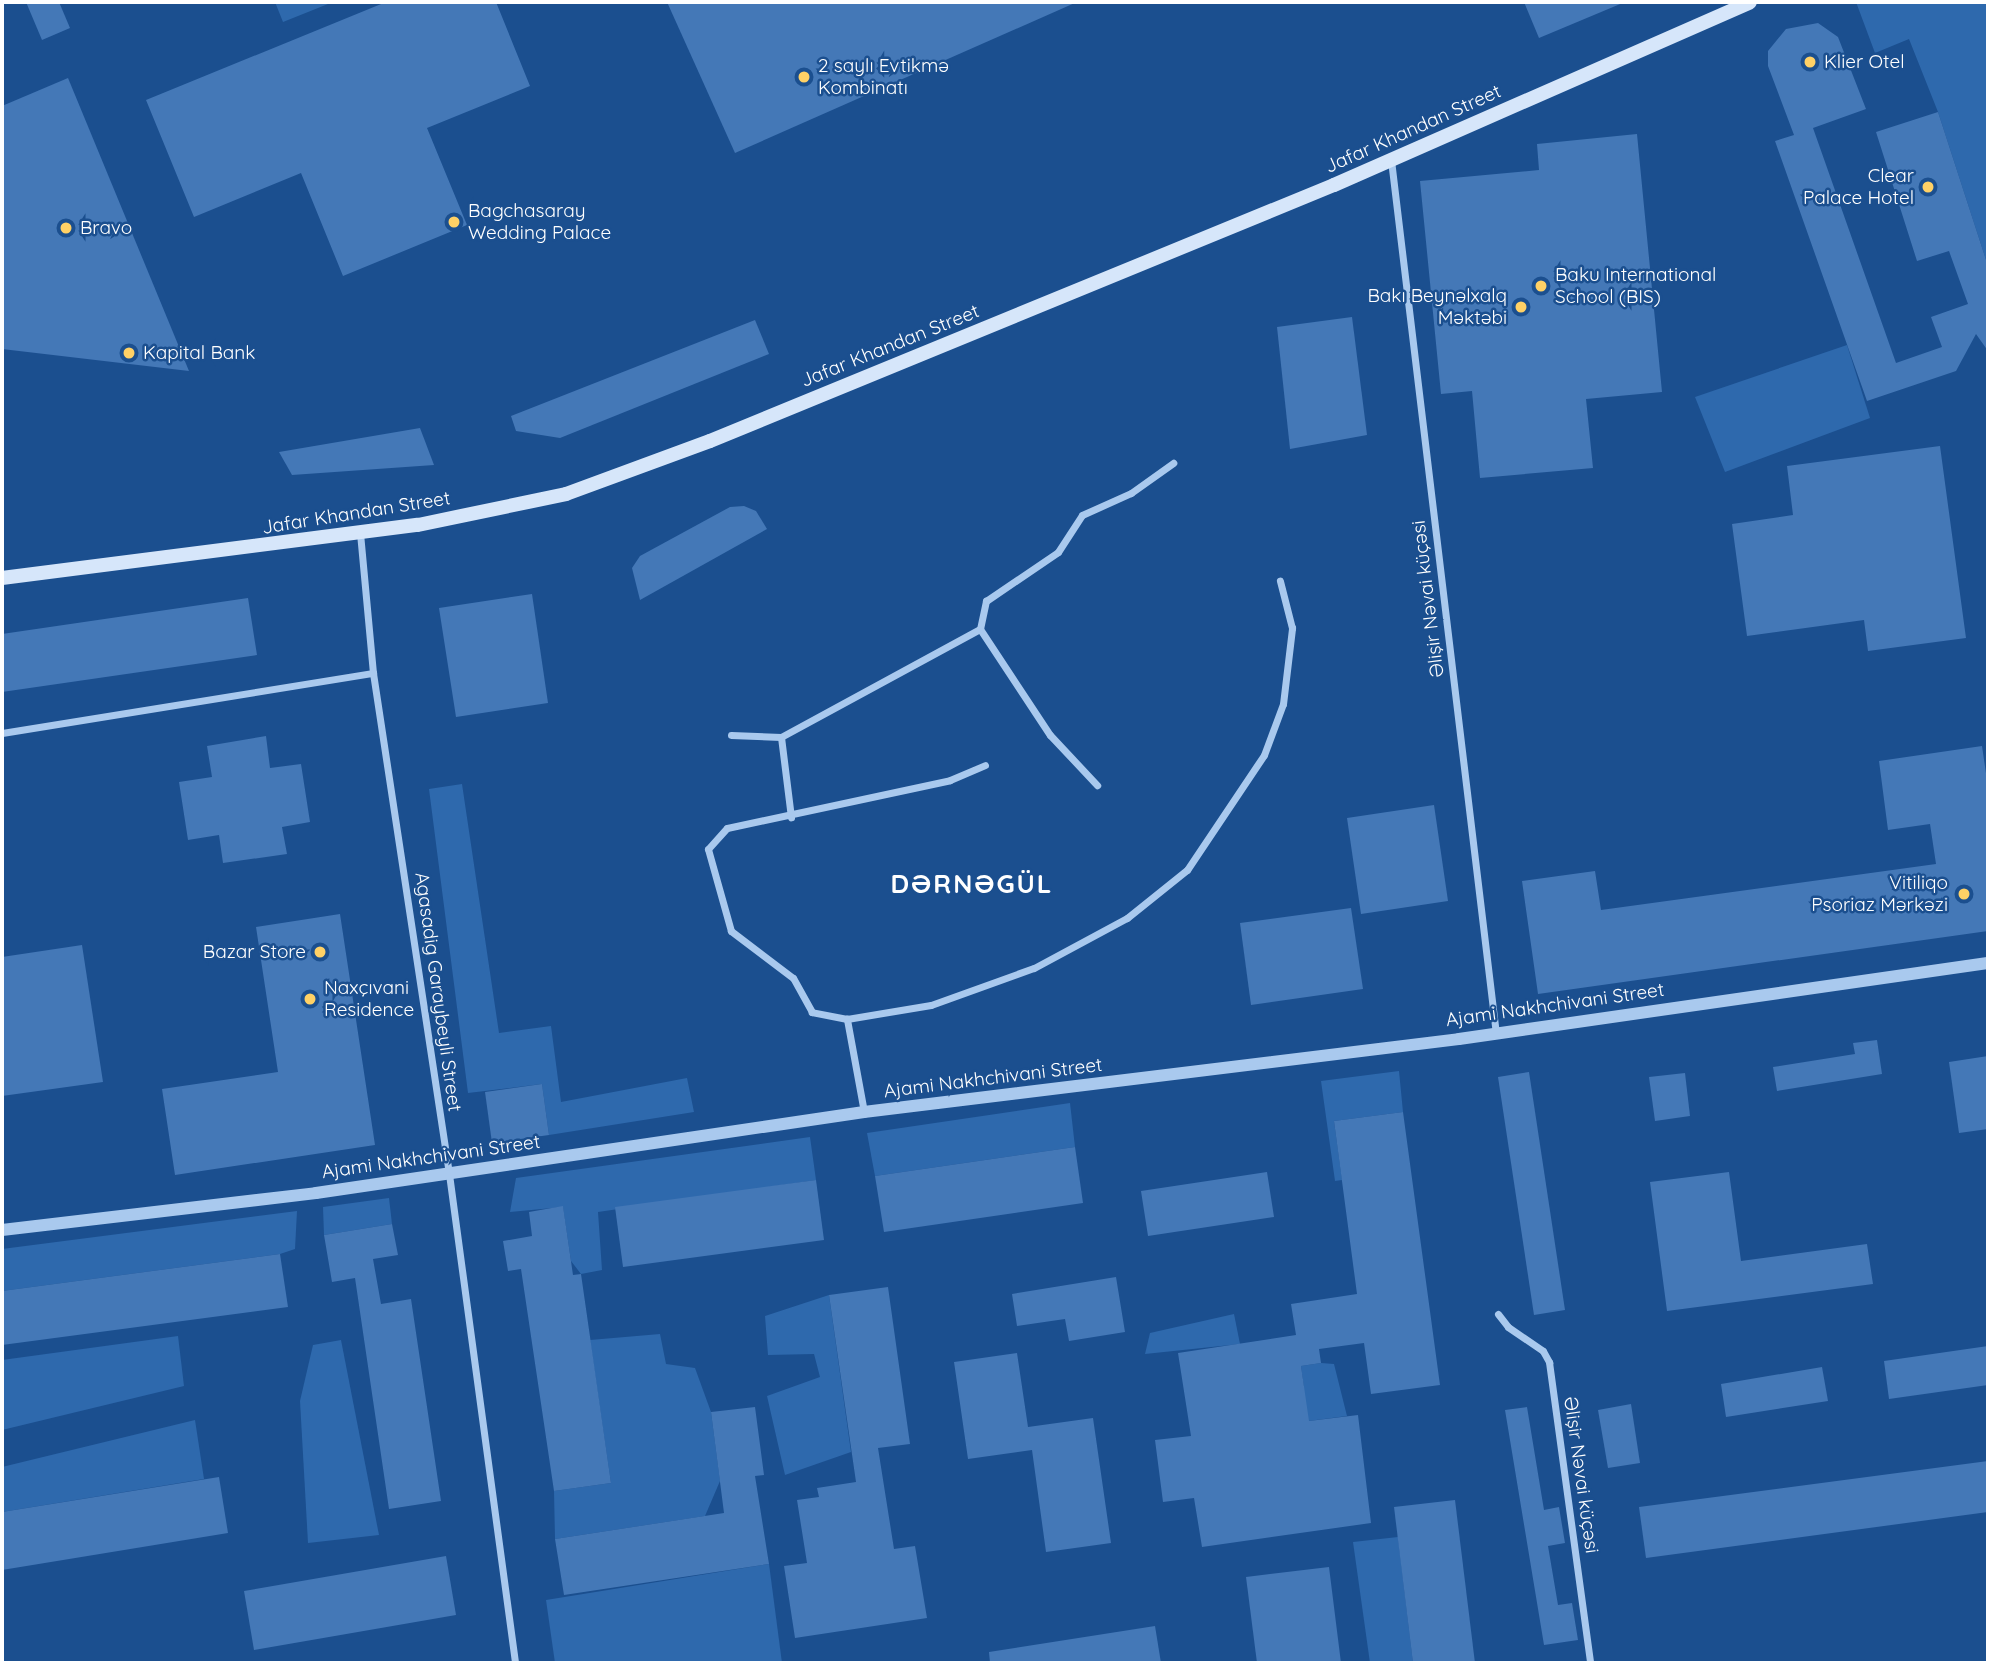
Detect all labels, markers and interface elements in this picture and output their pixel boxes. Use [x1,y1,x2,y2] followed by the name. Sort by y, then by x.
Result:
[1824,51,1905,73] place label: Klier Otel
[1802,54,1818,70] marker: Klier Otel
[818,55,949,99] place label: 2 saylı Evtikmə Kombinatı
[796,69,812,85] marker: 2 saylı Evtikmə Kombinatı
[1321,80,1505,178] street label: Jafar Khandan Street
[1803,165,1914,209] place label: Clear Palace Hotel
[1920,179,1936,195] marker: Clear Palace Hotel
[468,200,611,244] place label: Bagchasaray Wedding Palace
[446,214,462,230] marker: Bagchasaray Wedding Palace
[80,217,132,239] place label: Bravo
[58,220,74,236] marker: Bravo
[1555,264,1716,308] place label: Baku International School (BIS)
[1533,278,1549,294] marker: Baku International School (BIS)
[1367,285,1507,329] place label: Bakı Beynəlxalq Məktəbi
[1513,299,1529,315] marker: Bakı Beynəlxalq Məktəbi
[797,300,983,392] street label: Jafar Khandan Street
[143,342,255,364] place label: Kapital Bank
[121,345,137,361] marker: Kapital Bank
[260,487,452,539] street label: Jafar Khandan Street
[1407,519,1449,679] street label: Əlişir Nəvai küçəsi
[892,868,1052,900] district label: DƏRNƏGÜL
[410,871,466,1113] street label: Agasadig Garaybeyli Street
[1811,872,1948,916] place label: Vitiliqo Psoriaz Mərkəzi
[1954,884,1974,904] marker: Vitiliqo Psoriaz Mərkəzi
[203,941,306,963] place label: Bazar Store
[312,944,328,960] marker: Bazar Store
[324,977,414,1021] place label: Naxçıvani Residence
[1444,978,1666,1032] street label: Ajami Nakhchivani Street
[302,991,318,1007] marker: Naxçıvani Residence
[882,1053,1104,1103] street label: Ajami Nakhchivani Street
[320,1130,542,1184] street label: Ajami Nakhchivani Street
[1559,1395,1603,1555] street label: Əlişir Nəvai küçəsi

